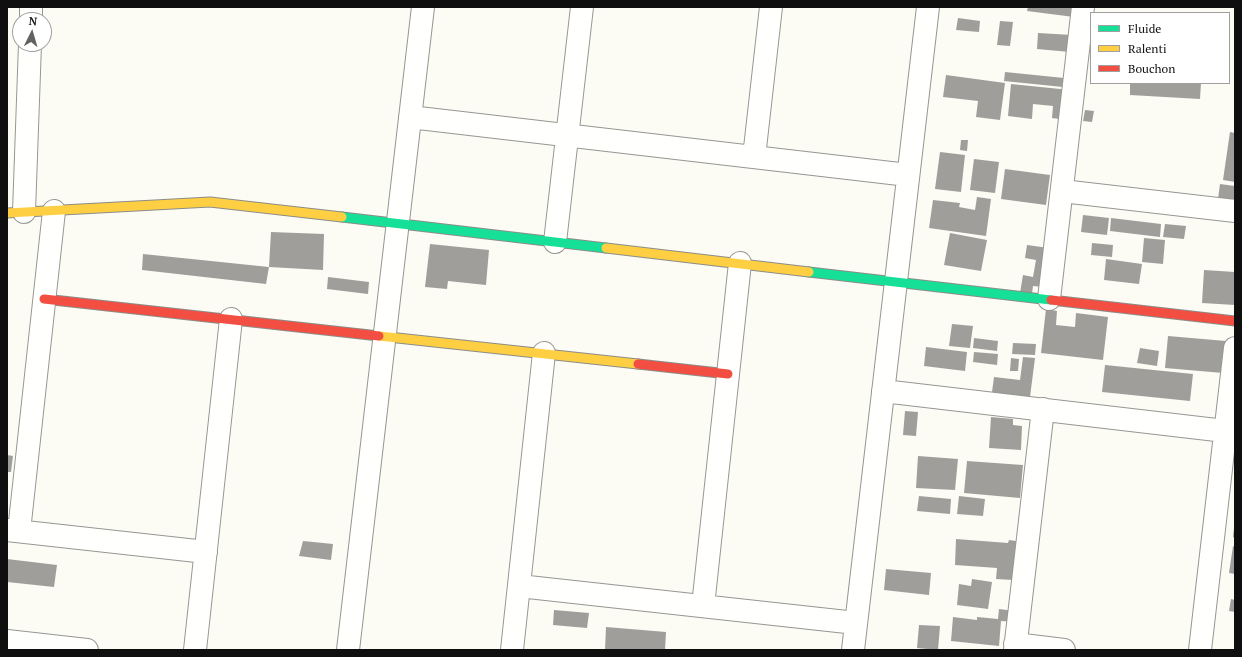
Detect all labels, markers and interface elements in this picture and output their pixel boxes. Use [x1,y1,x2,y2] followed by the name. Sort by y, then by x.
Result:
[12,12,52,52] north arrow
[1090,12,1230,84] legend
[28,14,38,28] text: N
[1128,21,1161,36] text: Fluide
[1128,41,1167,56] text: Ralenti
[1128,61,1175,76] text: Bouchon

